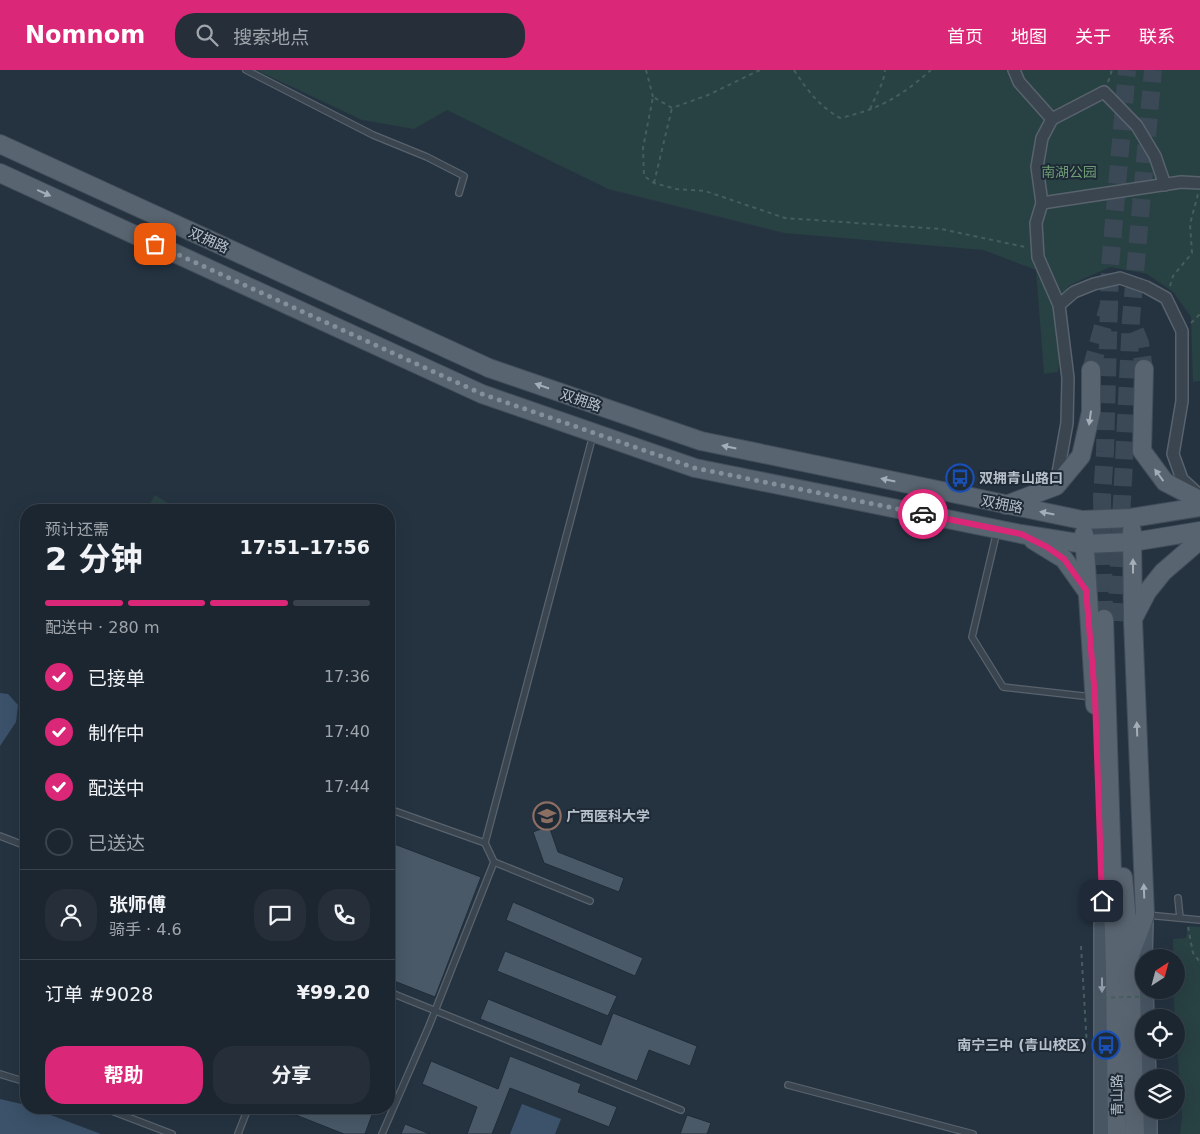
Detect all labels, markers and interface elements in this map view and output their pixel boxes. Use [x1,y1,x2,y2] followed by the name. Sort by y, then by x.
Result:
[175,13,525,58] search box
[25,21,145,49] text: Nomnom
[193,21,221,49] icon: search
[233,26,309,48] text: 搜索地点
[947,26,983,47] text: 首页
[1011,26,1047,47] text: 地图
[1075,26,1111,47] text: 关于
[1139,26,1175,47] text: 联系
[1041,164,1097,180] park label: 南湖公园
[37,190,51,198] one-way arrow
[134,223,176,265] pin
[187,224,231,256] street label: 双拥路
[141,230,169,258] icon: bag
[534,382,549,389] one-way arrow
[559,386,603,414] street label: 双拥路
[1085,411,1093,427] one-way arrow
[722,443,737,451] one-way arrow
[945,463,975,493] bus stop icon: 双拥青山路口
[1155,468,1165,481] one-way arrow
[979,470,1063,486] place label: 双拥青山路口
[880,476,896,484] one-way arrow
[898,489,948,539] courier
[980,492,1024,516] street label: 双拥路
[909,500,937,528] icon: car
[1040,509,1055,517] one-way arrow
[45,520,109,539] text: 预计还需
[240,536,370,558] text: 17:51–17:56
[45,540,142,578] text: 2 分钟
[1129,558,1137,574] one-way arrow
[45,618,159,637] text: 配送中 · 280 m
[45,663,73,691] icon: check
[88,667,145,689] text: 已接单
[324,667,370,686] text: 17:36
[45,718,73,746] icon: check
[1133,720,1141,736] one-way arrow
[88,722,145,744] text: 制作中
[324,722,370,741] text: 17:40
[45,773,73,801] icon: check
[88,777,145,799] text: 配送中
[324,777,370,796] text: 17:44
[532,801,562,831] school or university icon: 广西医科大学
[566,808,650,824] place label: 广西医科大学
[88,832,145,854] text: 已送达
[1081,880,1123,922] pin
[1140,883,1148,899] one-way arrow
[1088,887,1116,915] icon: home
[45,889,97,941] button: person
[254,889,306,941] button: chat
[318,889,370,941] button: phone
[109,893,166,915] text: 张师傅
[109,920,182,939] text: 骑手 · 4.6
[1135,949,1185,999] north arrow
[1135,949,1185,1119] map controls
[1098,977,1106,993] one-way arrow
[297,981,370,1003] text: ¥99.20
[45,983,153,1005] text: 订单 #9028
[1135,1009,1185,1059] button: locate
[1091,1030,1121,1060] bus stop icon: 南宁三中 (青山校区)
[957,1037,1087,1053] place label: 南宁三中 (青山校区)
[45,1046,203,1104] button: 帮助
[213,1046,370,1104] button: 分享
[1135,1069,1185,1119] button: layers
[1109,1074,1125,1116] street label: 青山路

